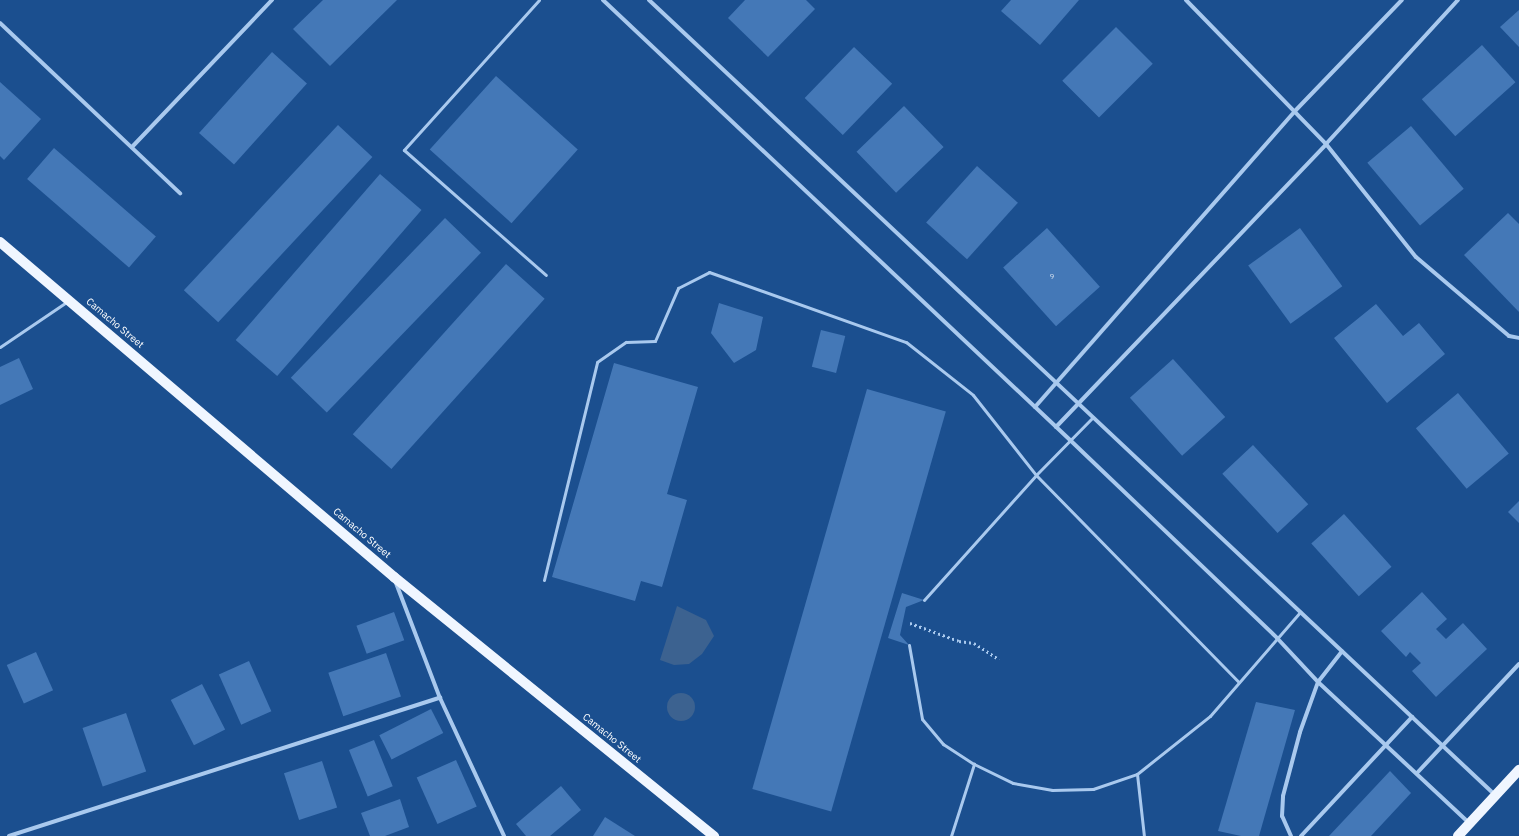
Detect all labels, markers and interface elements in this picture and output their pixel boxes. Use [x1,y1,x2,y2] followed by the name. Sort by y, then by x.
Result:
[1050,272,1054,282] house number: 9
[84,295,146,351] street label: Camacho Street
[331,505,393,561] street label: Camacho Street
[580,711,644,765] street label: Camacho Street

